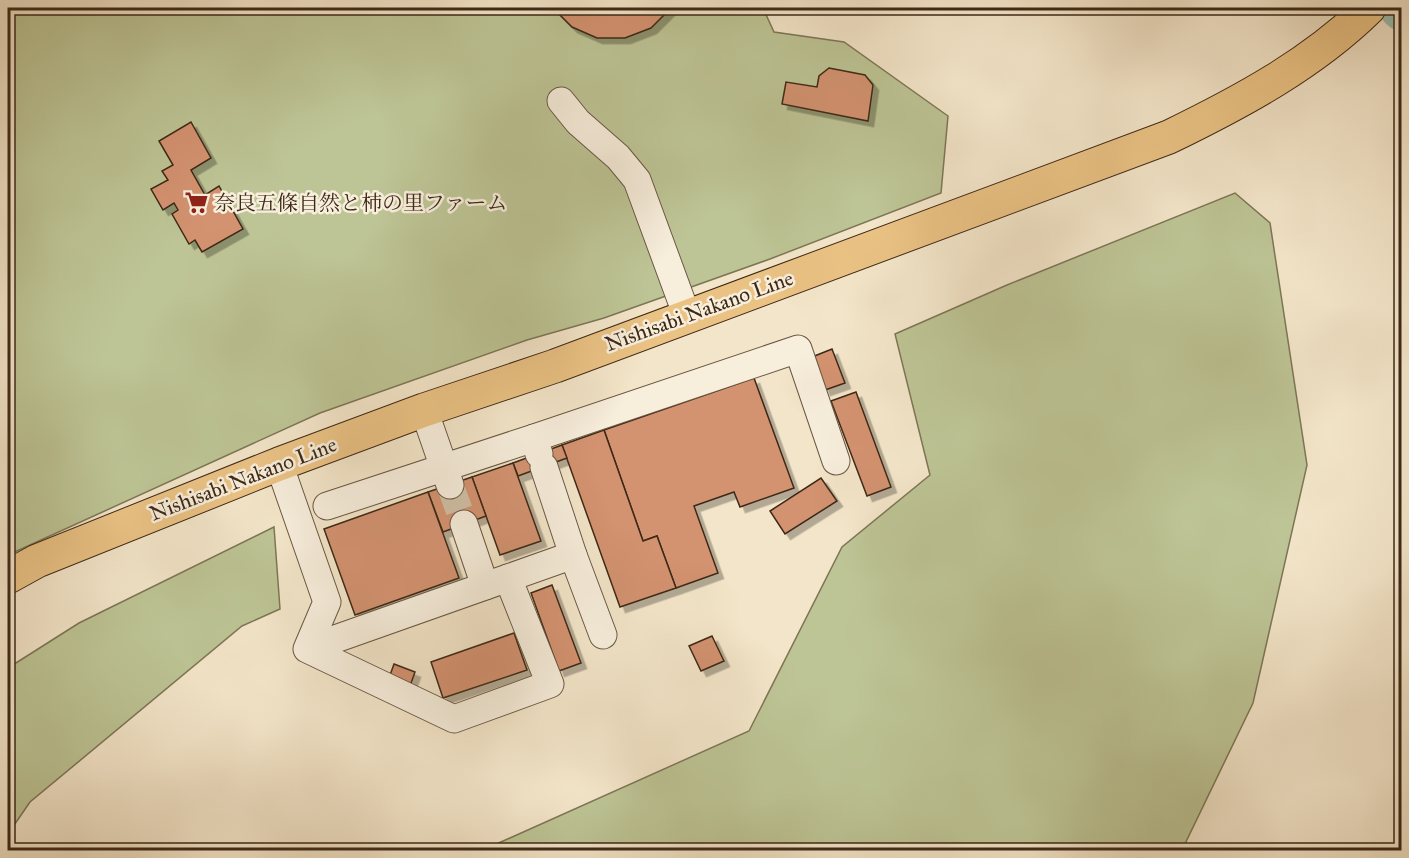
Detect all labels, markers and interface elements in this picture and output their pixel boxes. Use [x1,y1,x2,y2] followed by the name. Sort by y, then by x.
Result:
[183,190,209,216] supermarket icon: 奈良五條自然と柿の里ファーム
[214,190,508,216] place label: 奈良五條自然と柿の里ファーム
[601,265,797,357] street label: Nishisabi Nakano Line
[146,431,341,527] street label: Nishisabi Nakano Line

